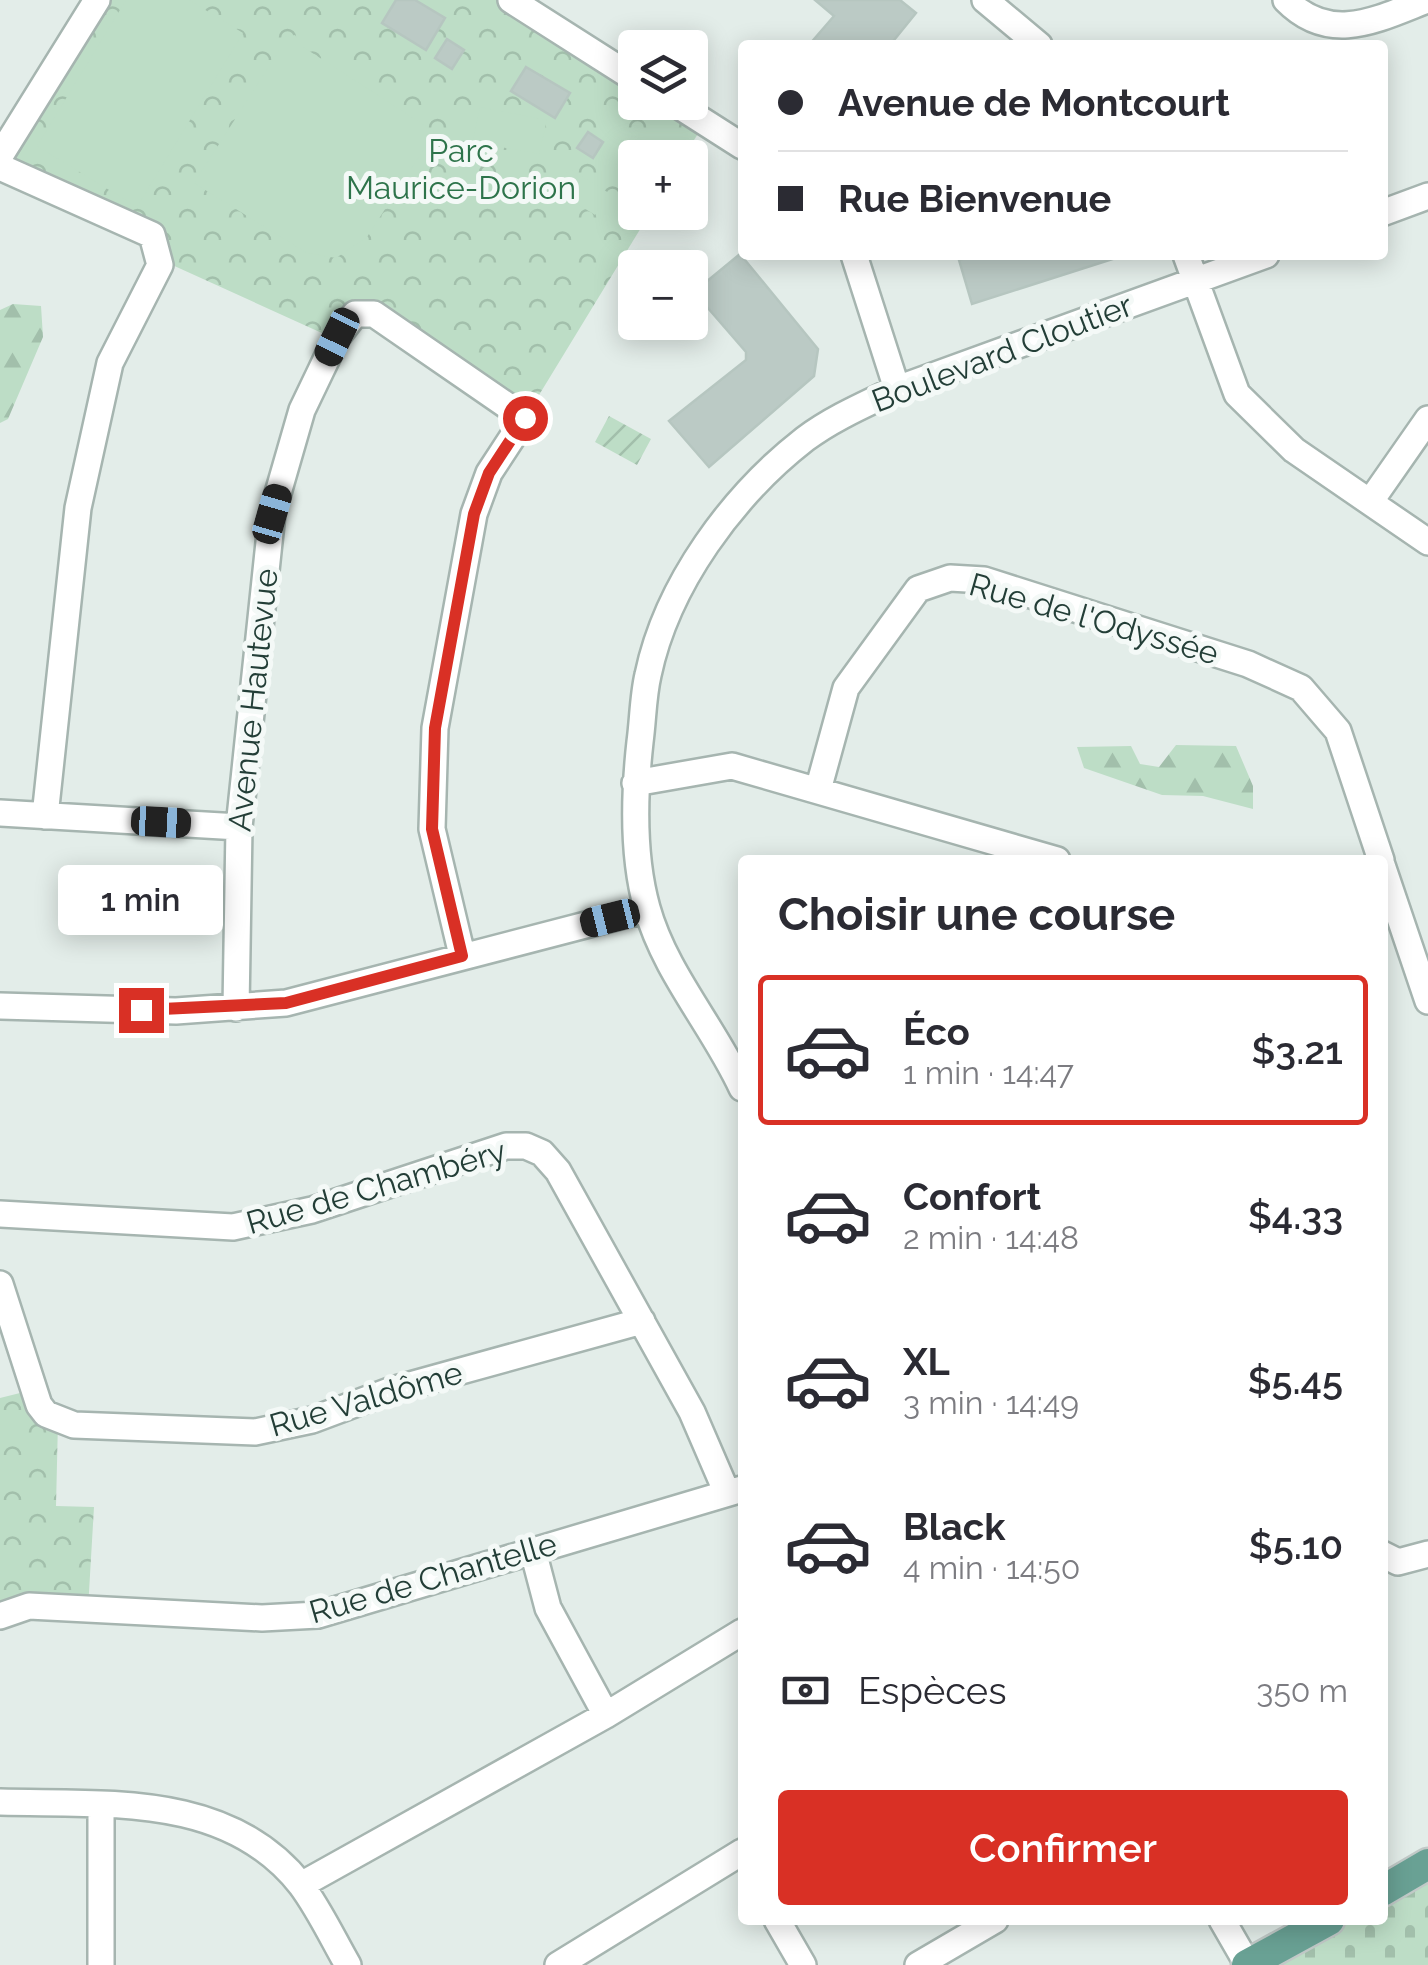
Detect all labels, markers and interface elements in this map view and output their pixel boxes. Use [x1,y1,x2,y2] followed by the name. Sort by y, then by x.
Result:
[618,30,708,340] map controls
[618,30,708,120] button: layers
[838,80,1230,125] text: Avenue de Montcourt
[346,132,576,206] park label: Parc Maurice-Dorion
[618,140,708,230] button: +
[838,176,1111,221] text: Rue Bienvenue
[618,250,708,340] button: −
[866,286,1137,419] street label: Boulevard Cloutier
[310,303,364,371] car
[503,396,548,441] route start
[249,481,295,547] car
[965,565,1223,672] street label: Rue de l'Odyssée
[220,567,285,833] street label: Avenue Hautevue
[130,805,192,839] car
[58,865,224,935] callout: 1 min
[101,881,180,918] text: 1 min
[778,888,1175,941] text: Choisir une course
[577,896,643,940] car
[119,988,164,1033] route end
[783,1005,873,1095] icon: car
[903,1009,970,1054] text: Éco
[1252,1028,1343,1073] text: $3.21
[903,1054,1074,1091] text: 1 min · 14:47
[242,1132,510,1241] street label: Rue de Chambéry
[783,1170,873,1260] icon: car
[903,1174,1041,1219] text: Confort
[1248,1193,1343,1238] text: $4.33
[903,1219,1079,1256] text: 2 min · 14:48
[783,1335,873,1425] icon: car
[903,1339,950,1384] text: XL
[265,1353,467,1444] street label: Rue Valdôme
[1248,1358,1343,1403] text: $5.45
[903,1384,1079,1421] text: 3 min · 14:49
[783,1500,873,1590] icon: car
[903,1504,1005,1549] text: Black
[1249,1523,1343,1568] text: $5.10
[305,1525,561,1631] street label: Rue de Chantelle
[903,1549,1080,1586] text: 4 min · 14:50
[778,1663,833,1718] icon: cash
[858,1668,1007,1713] text: Espèces
[1256,1672,1348,1709] text: 350 m
[778,1790,1348,1905] button: Confirmer

